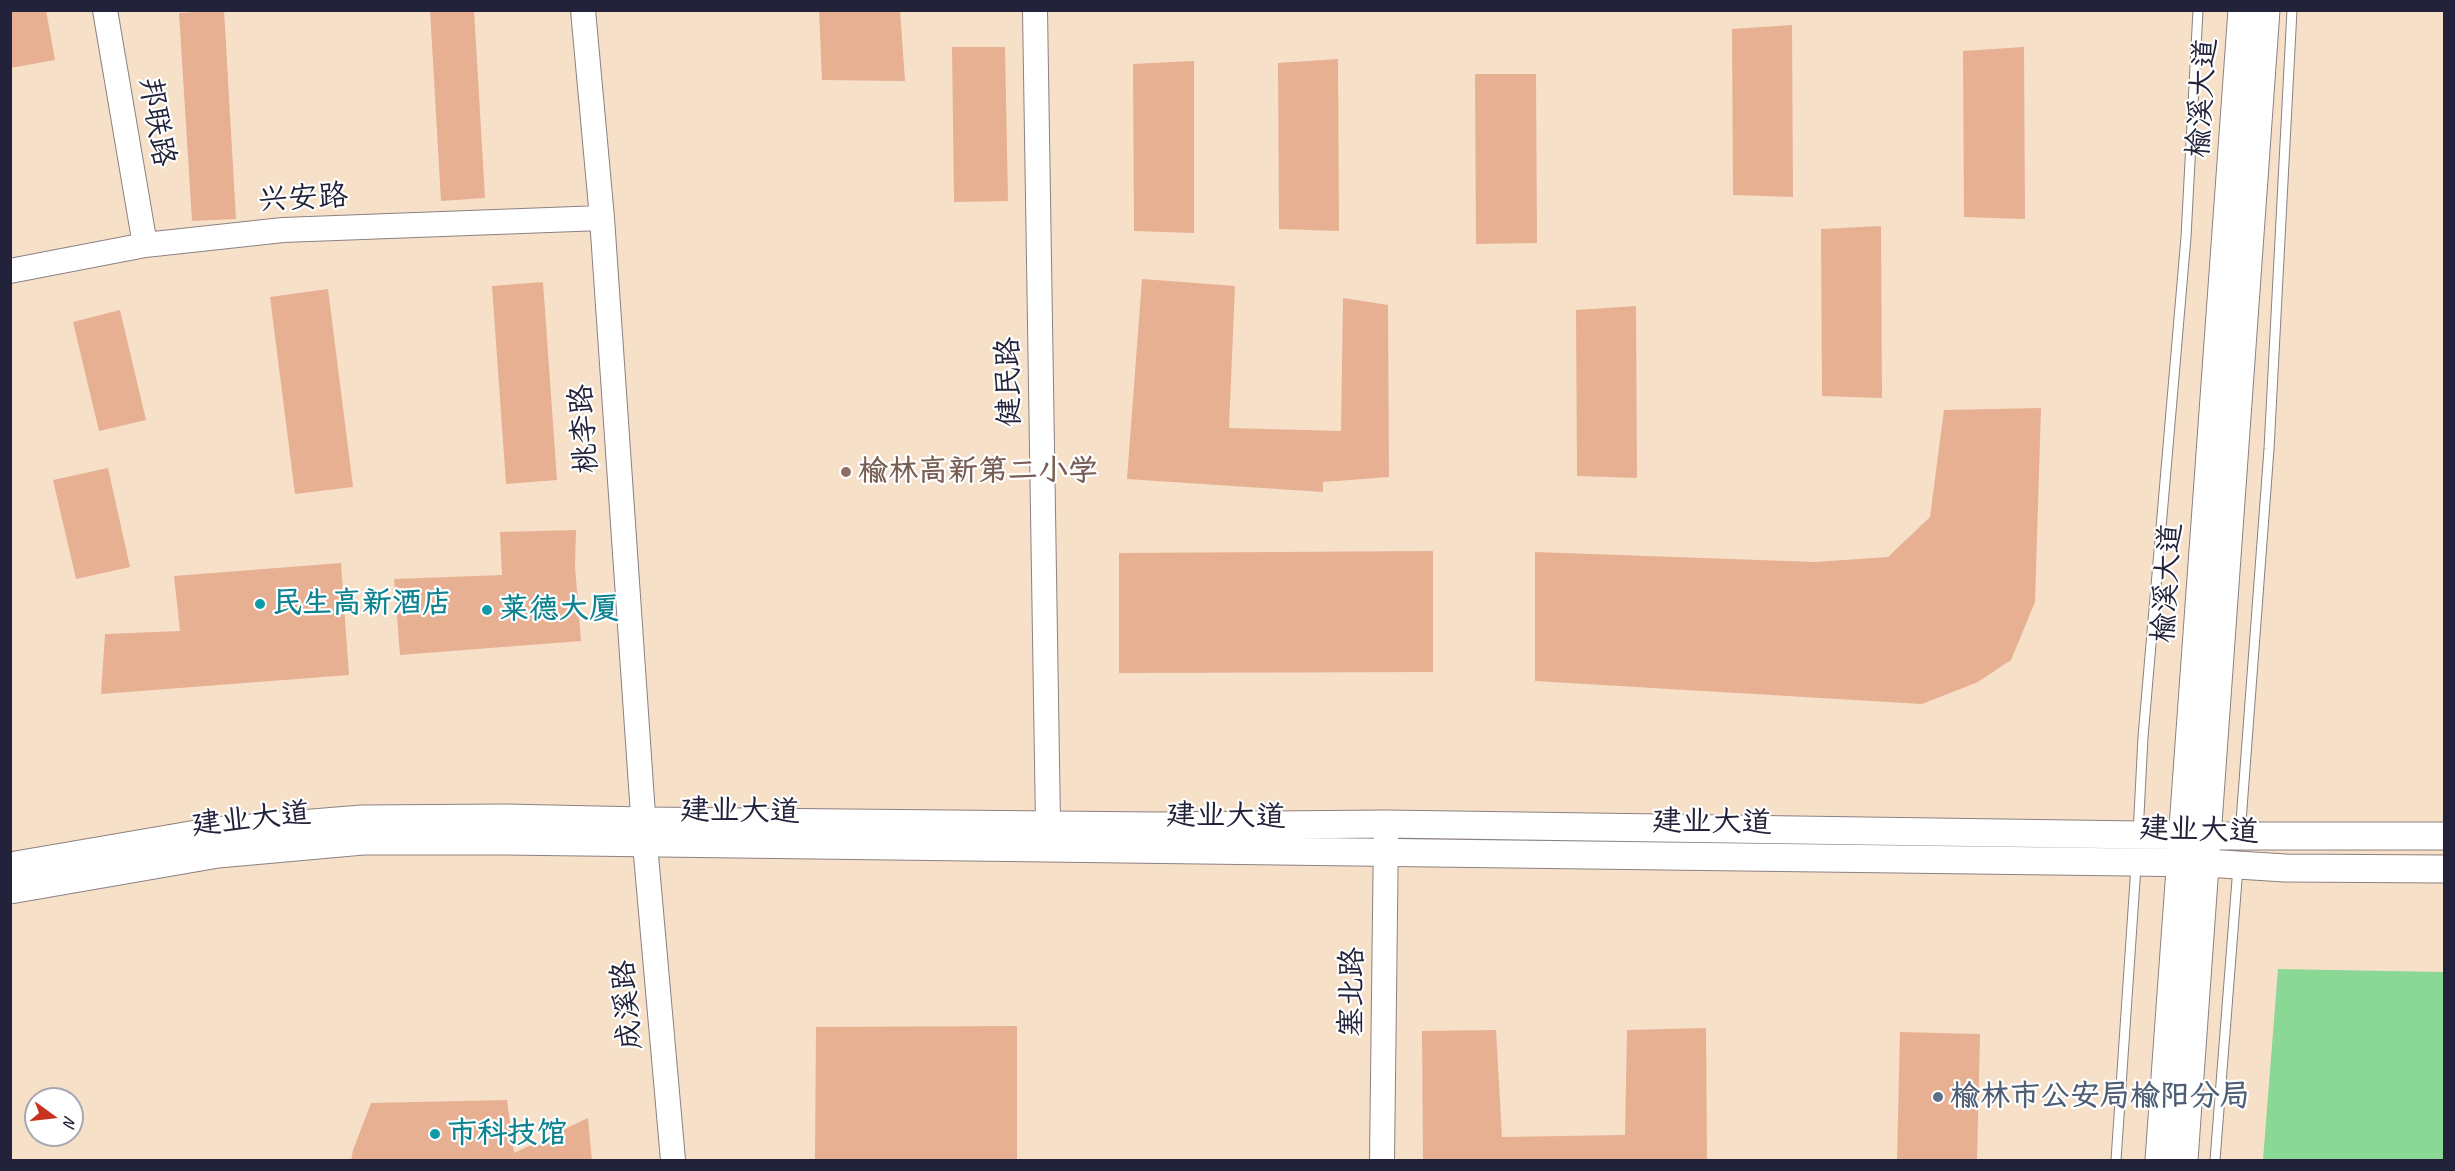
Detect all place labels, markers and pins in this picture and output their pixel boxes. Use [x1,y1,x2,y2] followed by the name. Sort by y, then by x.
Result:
[858,454,1098,490] place label: 榆林高新第二小学
[839,465,853,479] marker: 榆林高新第二小学
[272,586,452,622] place label: 民生高新酒店
[499,592,619,628] place label: 莱德大厦
[253,597,267,611] marker: 民生高新酒店
[480,603,494,617] marker: 莱德大厦
[1950,1079,2250,1115] place label: 榆林市公安局榆阳分局
[1931,1090,1945,1104] marker: 榆林市公安局榆阳分局
[447,1116,567,1152] place label: 市科技馆
[428,1127,442,1141] marker: 市科技馆

